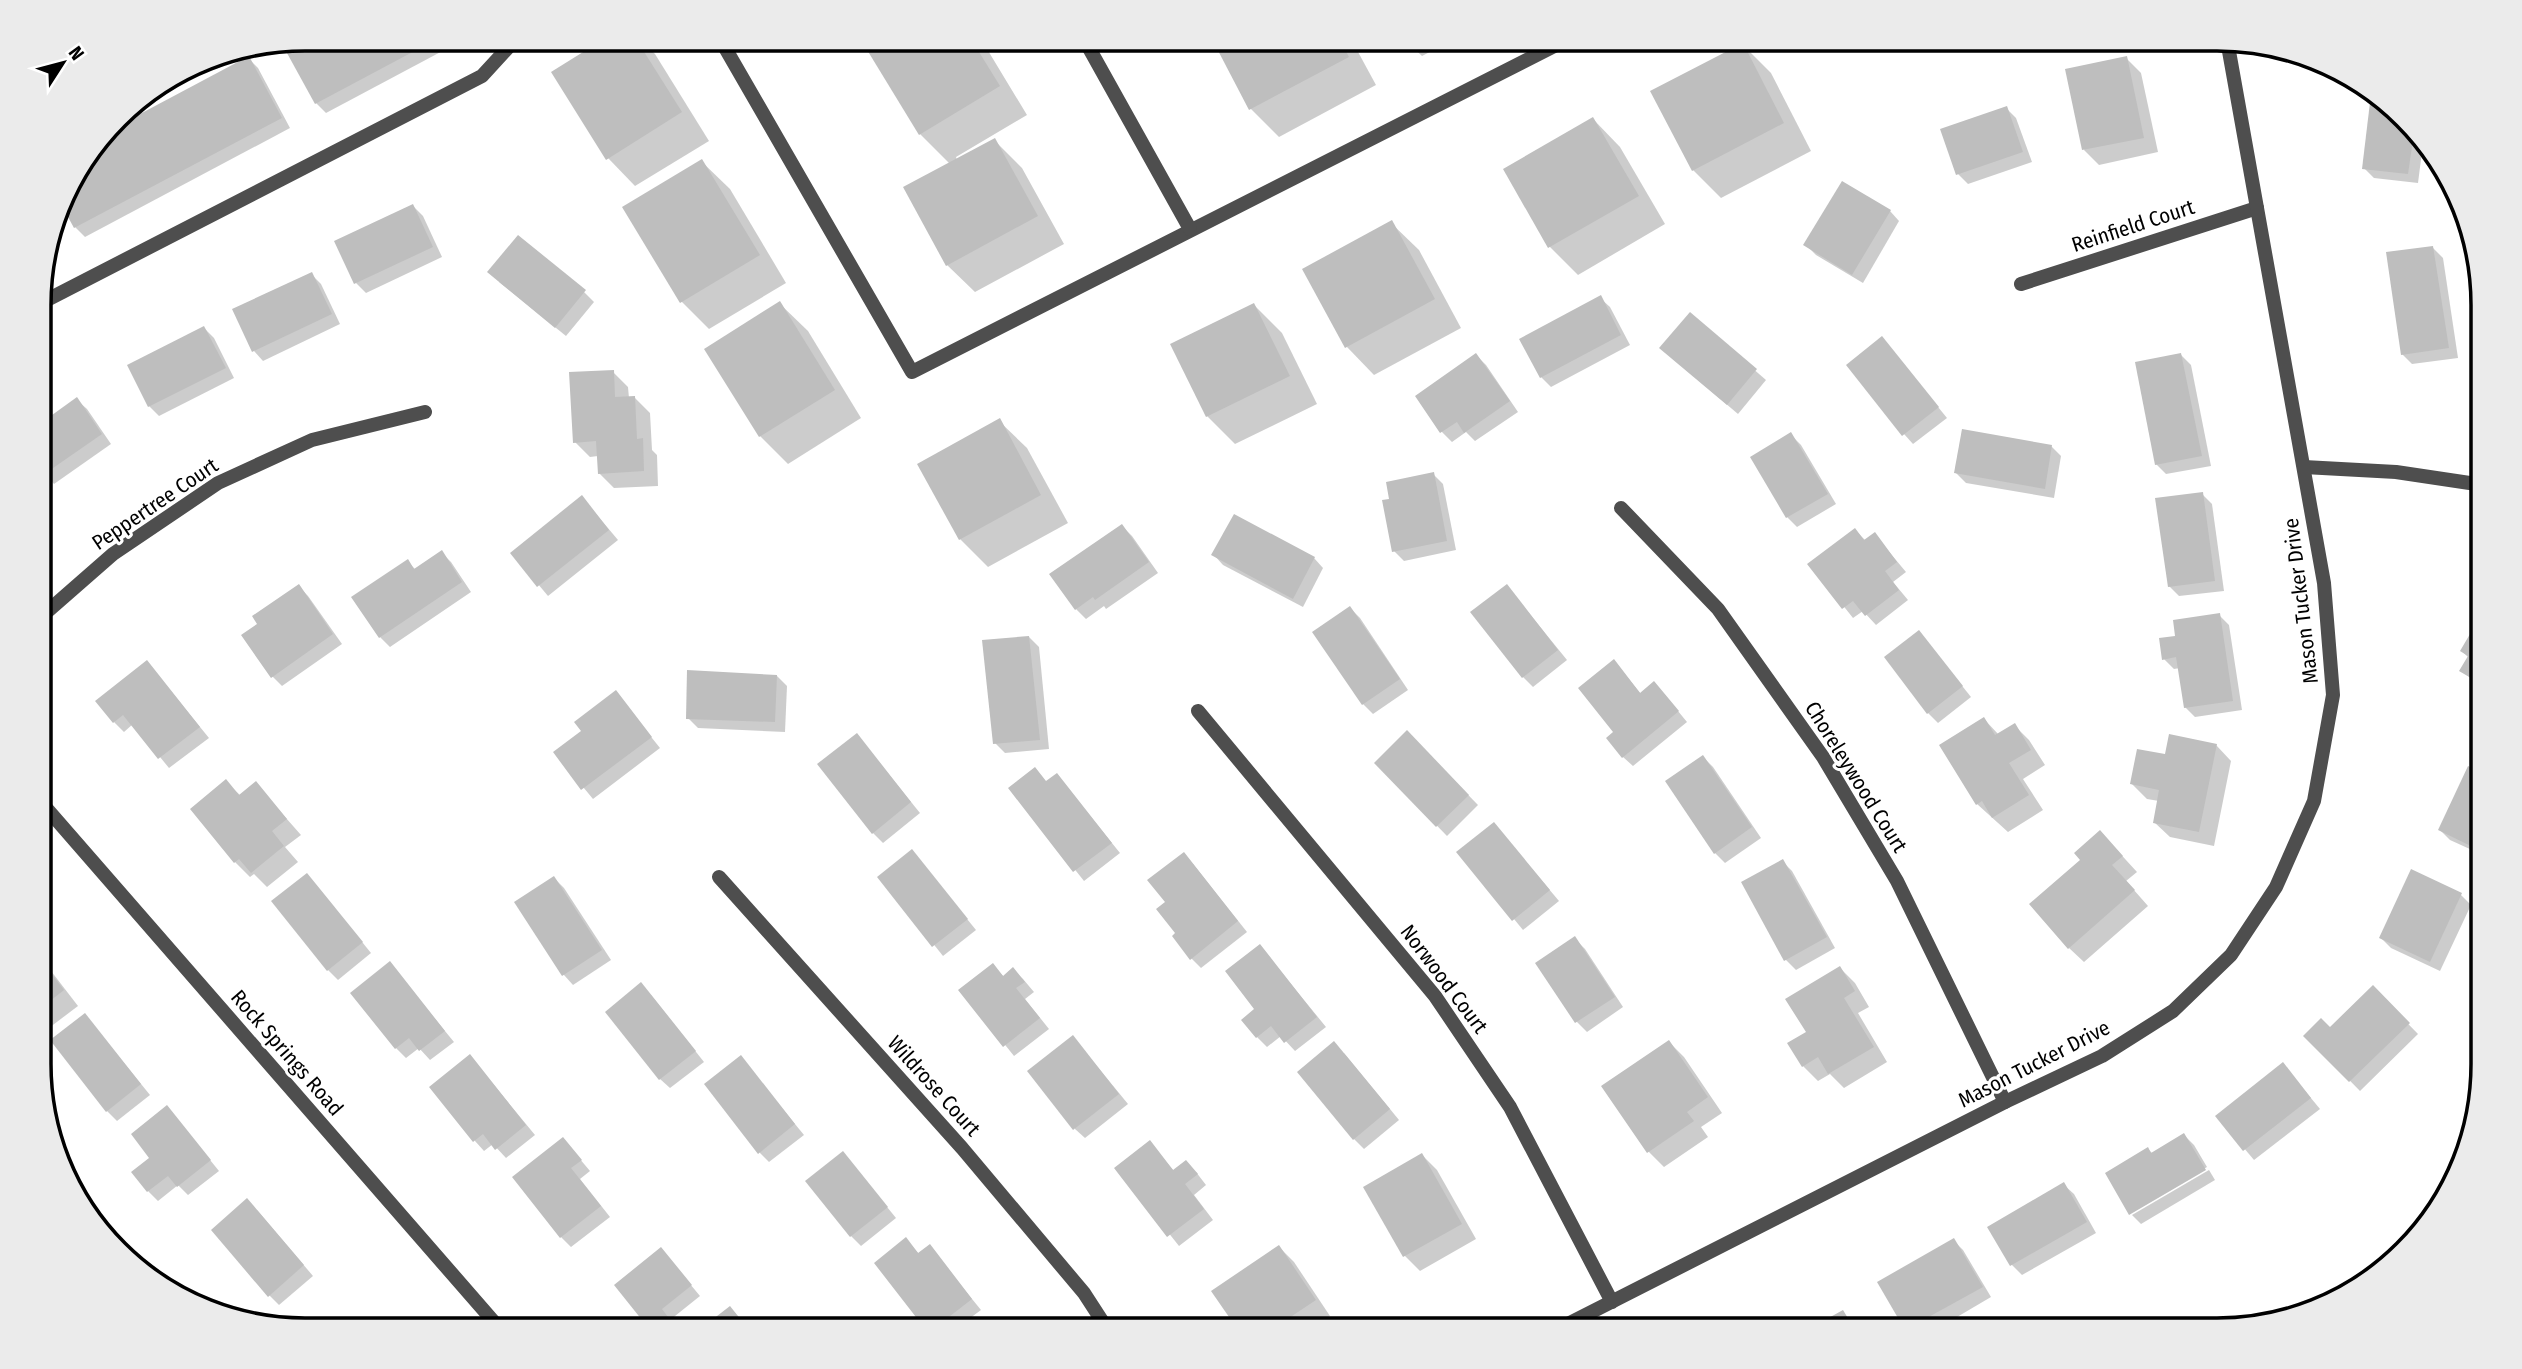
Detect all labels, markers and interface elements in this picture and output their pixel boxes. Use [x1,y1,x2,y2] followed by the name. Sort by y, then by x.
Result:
[28,28,98,98] north arrow
[64,42,89,65] text: N
[2068,194,2198,258] street label: Reinfield Court
[87,452,223,556] street label: Peppertree Court
[2278,517,2324,685] street label: Mason Tucker Drive
[1799,697,1913,857] street label: Choreleywood Court
[1395,919,1493,1039] street label: Norwood Court
[225,985,349,1121] street label: Rock Springs Road
[1954,1015,2114,1113] street label: Mason Tucker Drive
[882,1030,986,1142] street label: Wildrose Court

